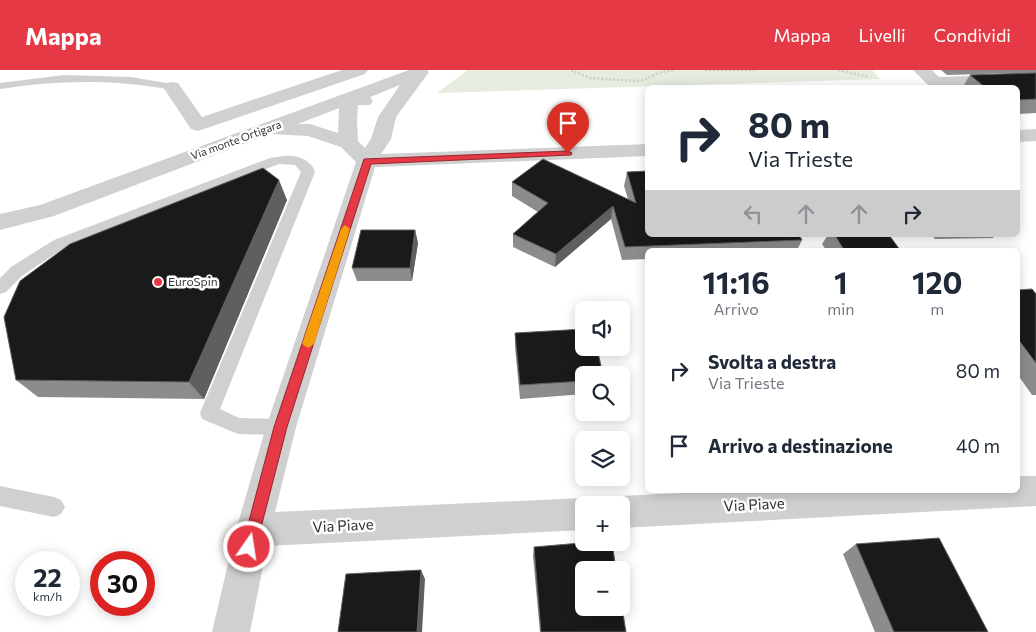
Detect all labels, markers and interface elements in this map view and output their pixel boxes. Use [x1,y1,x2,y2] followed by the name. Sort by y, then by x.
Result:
[25,21,102,50] text: Mappa
[773,24,831,46] text: Mappa
[859,24,906,46] text: Livelli
[934,24,1011,46] text: Condividi
[547,102,589,153] pin
[748,102,830,145] text: 80 m
[665,105,730,170] icon: right
[554,109,582,137] icon: arrive
[189,117,283,162] street label: Via monte Ortigara
[748,145,853,172] text: Via Trieste
[739,200,767,228] icon: left
[792,200,820,228] icon: ahead
[845,200,873,228] icon: ahead
[898,200,926,228] icon: right
[703,263,770,300] text: 11:16
[834,263,848,300] text: 1
[912,263,962,300] text: 120
[168,274,218,288] place label: EuroSpin
[152,276,164,288] marker: EuroSpin
[713,299,759,318] text: Arrivo
[827,299,854,318] text: min
[930,299,944,318] text: m
[575,301,630,616] map controls
[575,301,630,356] button: sound
[708,350,836,373] text: Svolta a destra
[665,357,693,385] icon: right
[956,359,1000,382] text: 80 m
[575,366,630,421] button: search
[708,373,785,392] text: Via Trieste
[575,431,630,486] button: layers
[665,432,693,460] icon: arrive
[708,434,893,457] text: Arrivo a destinazione
[956,434,1000,457] text: 40 m
[723,493,785,515] street label: Via Piave
[575,496,630,551] button: +
[312,514,374,536] street label: Via Piave
[222,520,274,572] position arrow
[90,551,155,616] speed limit sign: 30
[575,561,630,616] button: −
[33,562,62,592] text: 22
[33,589,62,603] text: km/h

